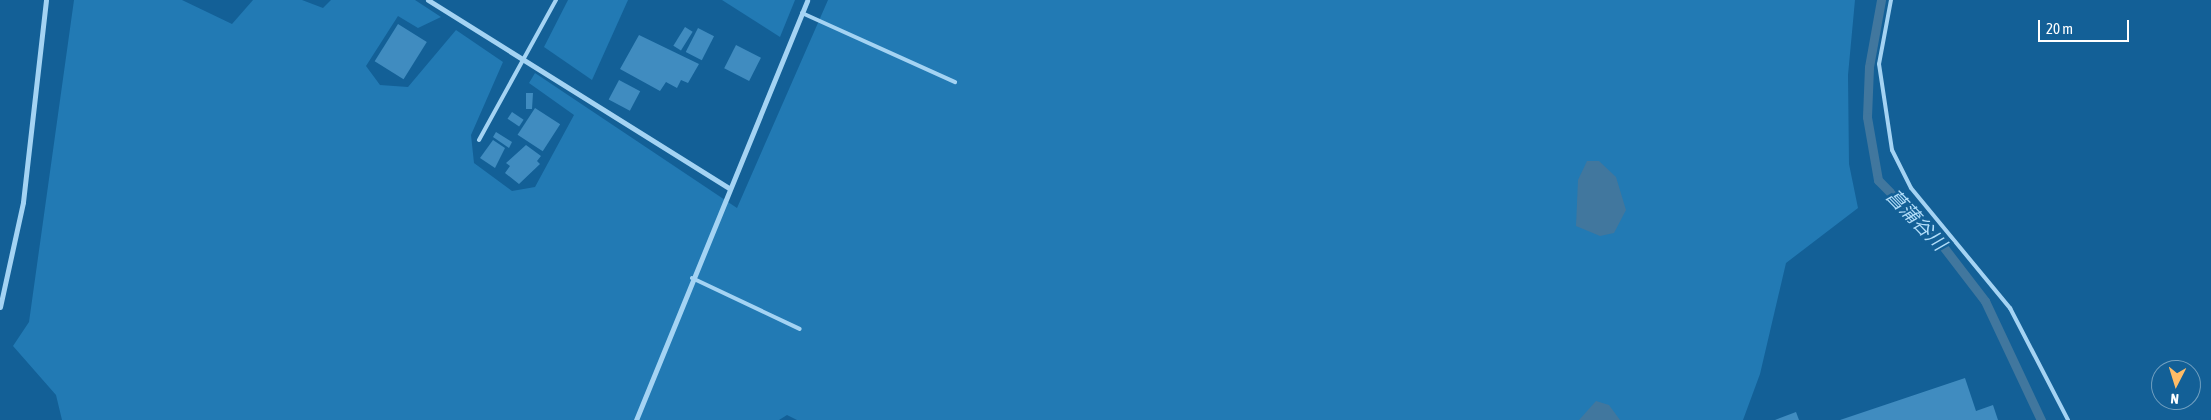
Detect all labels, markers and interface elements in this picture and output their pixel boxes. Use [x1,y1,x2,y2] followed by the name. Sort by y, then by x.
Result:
[2041,10,2132,42] scale bar
[2046,20,2073,37] text: 20 m
[1881,185,1951,255] water label: 菖蒲谷川
[2151,360,2201,410] north arrow
[2170,391,2180,407] text: N

